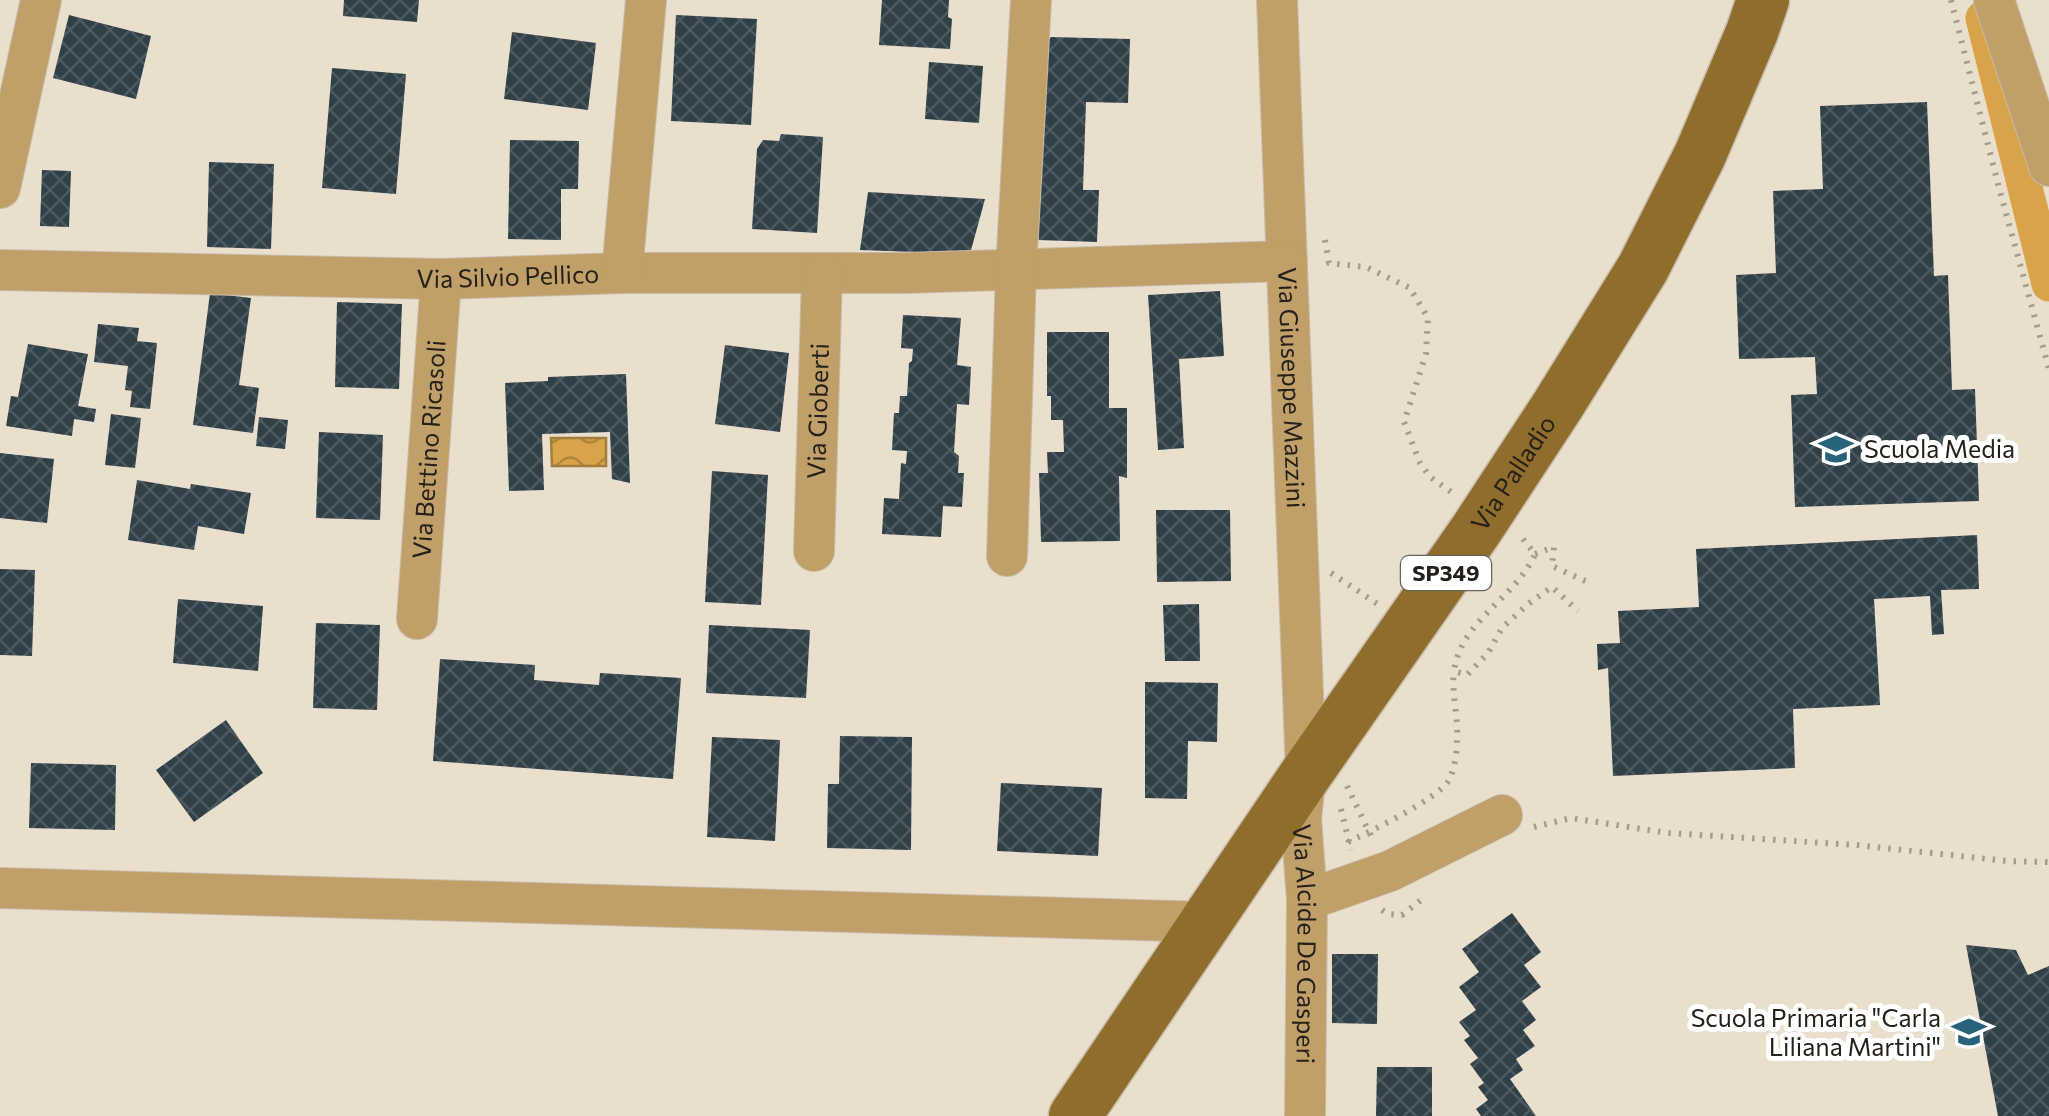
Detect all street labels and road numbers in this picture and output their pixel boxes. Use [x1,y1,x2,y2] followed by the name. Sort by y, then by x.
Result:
[416,258,600,293] street label: Via Silvio Pellico
[1273,267,1312,509] street label: Via Giuseppe Mazzini
[405,339,451,560] street label: Via Bettino Ricasoli
[800,343,834,479] street label: Via Gioberti
[1464,409,1561,536] street label: Via Palladio
[1401,556,1491,590] road number: SP349
[1287,823,1323,1064] street label: Via Alcide De Gasperi

